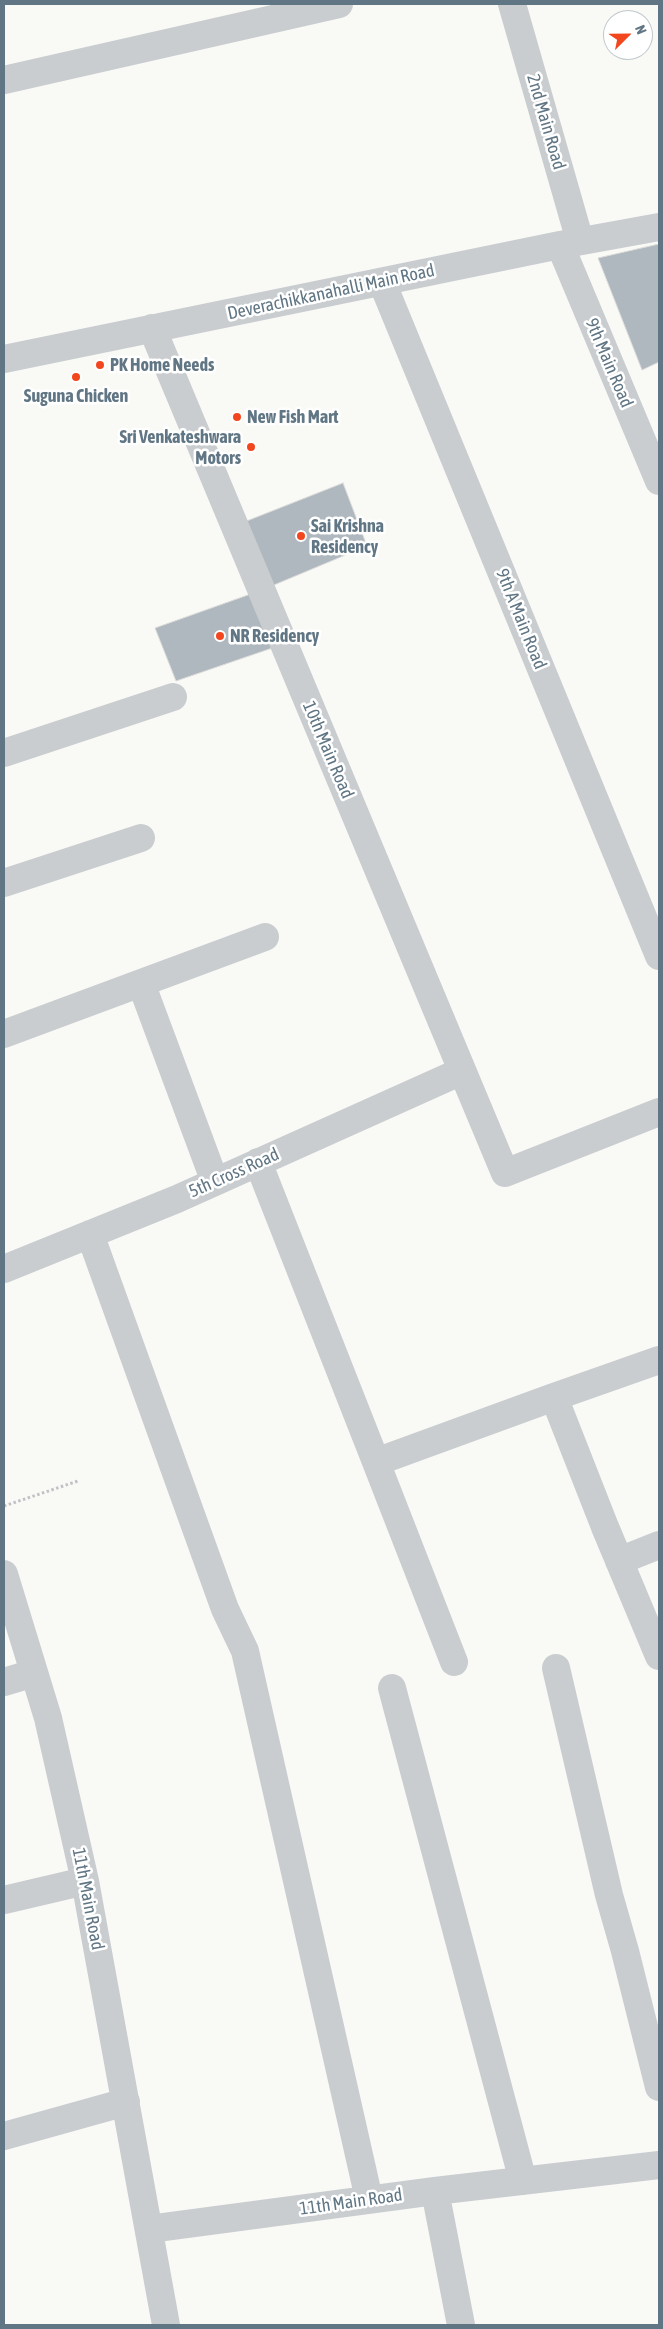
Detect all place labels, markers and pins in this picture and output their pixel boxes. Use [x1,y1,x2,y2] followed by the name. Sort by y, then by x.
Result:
[110,354,214,376] place label: PK Home Needs
[94,359,106,371] marker: PK Home Needs
[70,371,82,383] marker: Suguna Chicken
[24,385,128,407] place label: Suguna Chicken
[247,406,339,428] place label: New Fish Mart
[231,411,243,423] marker: New Fish Mart
[120,426,241,468] place label: Sri Venkateshwara Motors
[245,441,257,453] marker: Sri Venkateshwara Motors
[311,515,384,558] place label: Sai Krishna Residency
[295,530,307,542] marker: Sai Krishna Residency
[230,625,319,647] place label: NR Residency
[214,630,226,642] marker: NR Residency

